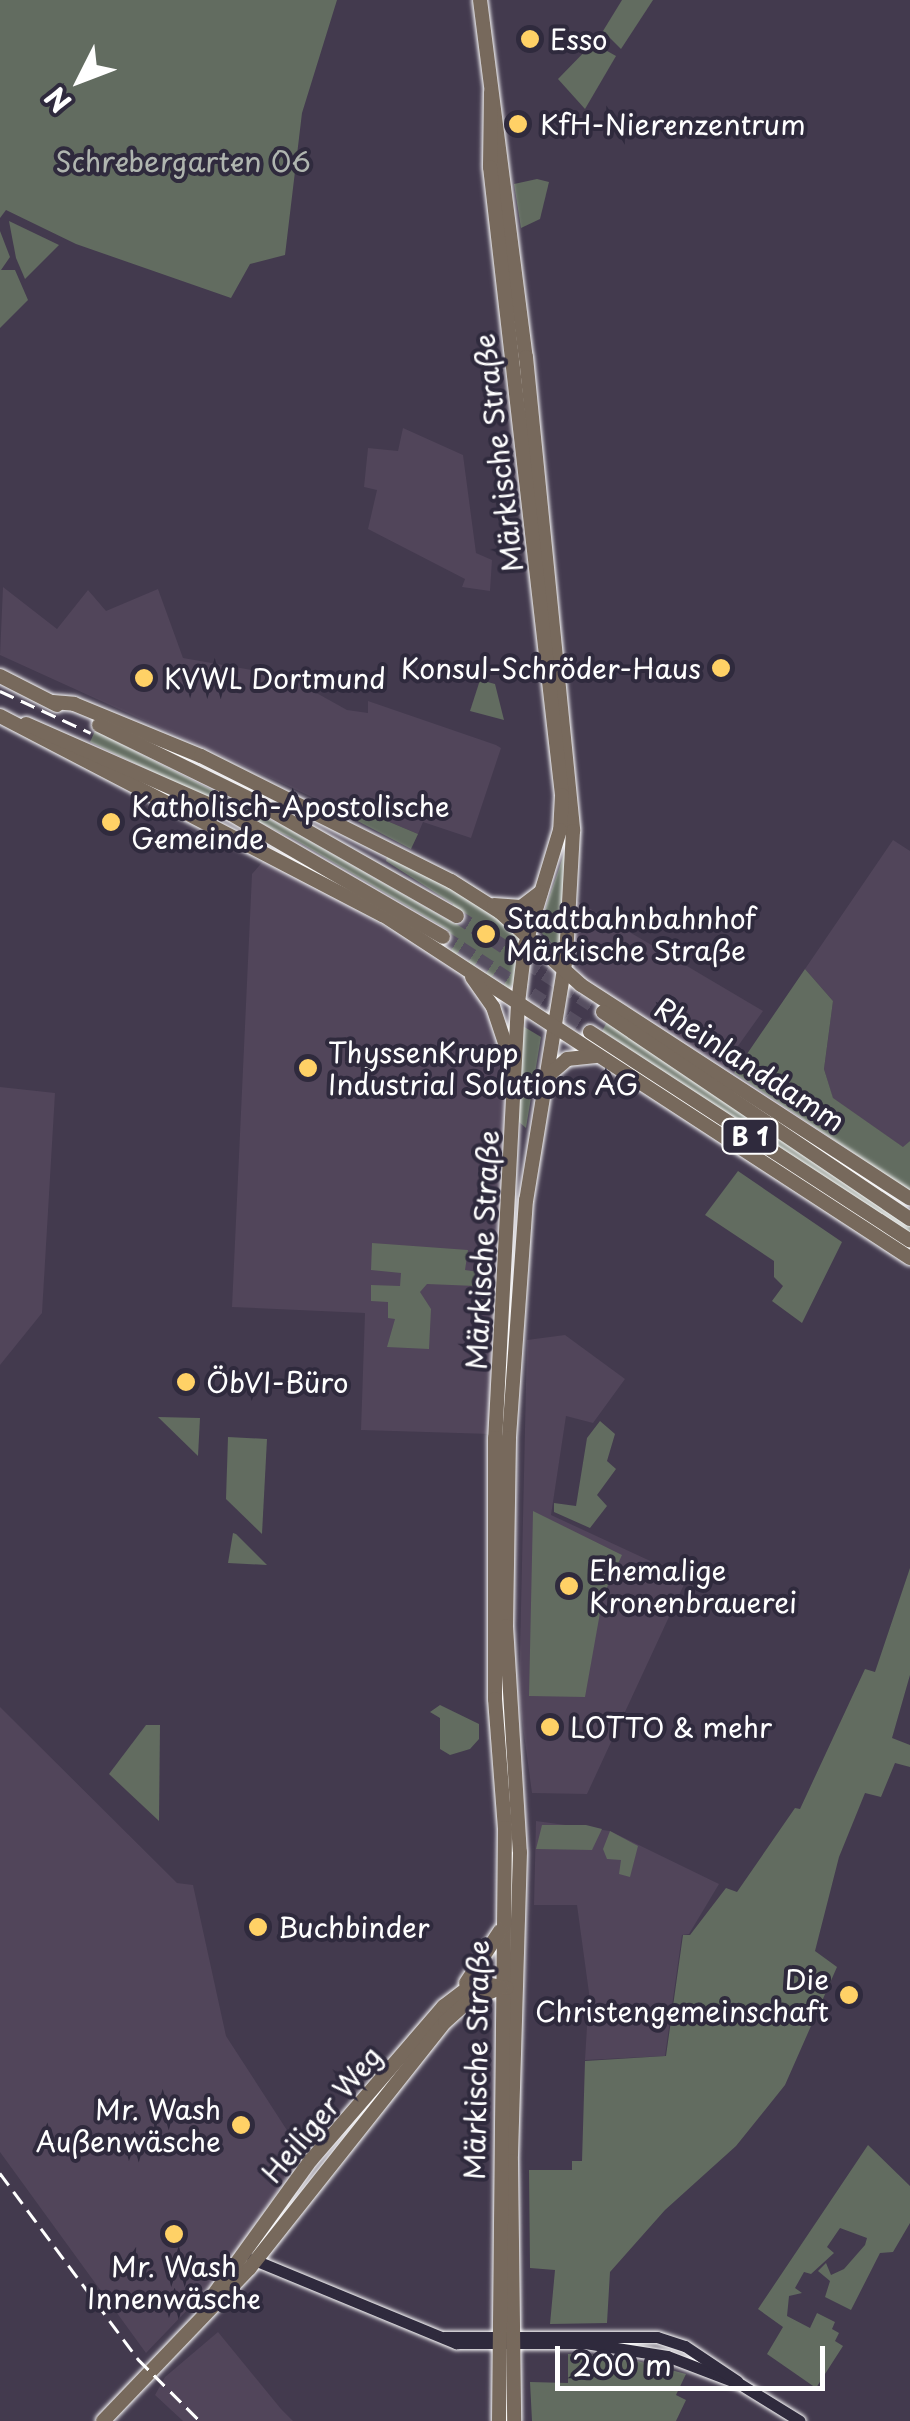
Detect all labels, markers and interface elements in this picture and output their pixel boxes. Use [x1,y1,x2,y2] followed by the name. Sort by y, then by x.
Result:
[550,22,608,56] place label: Esso
[519,28,541,50] marker: Esso
[30,30,130,130] north arrow
[34,78,81,123] text: N
[540,107,806,141] place label: KfH-Nierenzentrum
[505,111,531,137] marker: KfH-Nierenzentrum
[55,144,311,178] park label: Schrebergarten 06
[467,331,529,575] street label: Märkische Straße
[401,651,701,685] place label: Konsul-Schröder-Haus
[710,657,732,679] marker: Konsul-Schröder-Haus
[164,661,389,695] place label: KVWL Dortmund
[133,667,155,689] marker: KVWL Dortmund
[131,789,450,855] place label: Katholisch-Apostolische Gemeinde
[100,811,122,833] marker: Katholisch-Apostolische Gemeinde
[506,901,756,967] place label: Stadtbahnbahnhof Märkische Straße
[475,923,497,945] marker: Stadtbahnbahnhof Märkische Straße
[649,990,851,1138] street label: Rheinlanddamm
[328,1035,640,1101] place label: ThyssenKrupp Industrial Solutions AG
[297,1057,319,1079] marker: ThyssenKrupp Industrial Solutions AG
[720,1116,780,1156] road number: B 1
[459,1129,505,1371] street label: Märkische Straße
[206,1365,349,1399] place label: ÖbVI-Büro
[175,1371,197,1393] marker: ÖbVI-Büro
[589,1553,797,1619] place label: Ehemalige Kronenbrauerei
[558,1575,580,1597] marker: Ehemalige Kronenbrauerei
[570,1710,774,1744] place label: LOTTO & mehr
[539,1716,561,1738] marker: LOTTO & mehr
[278,1910,430,1944] place label: Buchbinder
[247,1916,269,1938] marker: Buchbinder
[457,1939,495,2181] street label: Märkische Straße
[535,1962,829,2028] place label: Die Christengemeinschaft
[838,1984,860,2006] marker: Die Christengemeinschaft
[253,2038,389,2190] street label: Heiliger Weg
[36,2092,221,2158] place label: Mr. Wash Außenwäsche
[230,2114,252,2136] marker: Mr. Wash Außenwäsche
[163,2223,185,2245] marker: Mr. Wash Innenwäsche
[87,2249,261,2315] place label: Mr. Wash Innenwäsche
[560,2326,830,2388] scale bar
[572,2341,672,2386] text: 200 m

